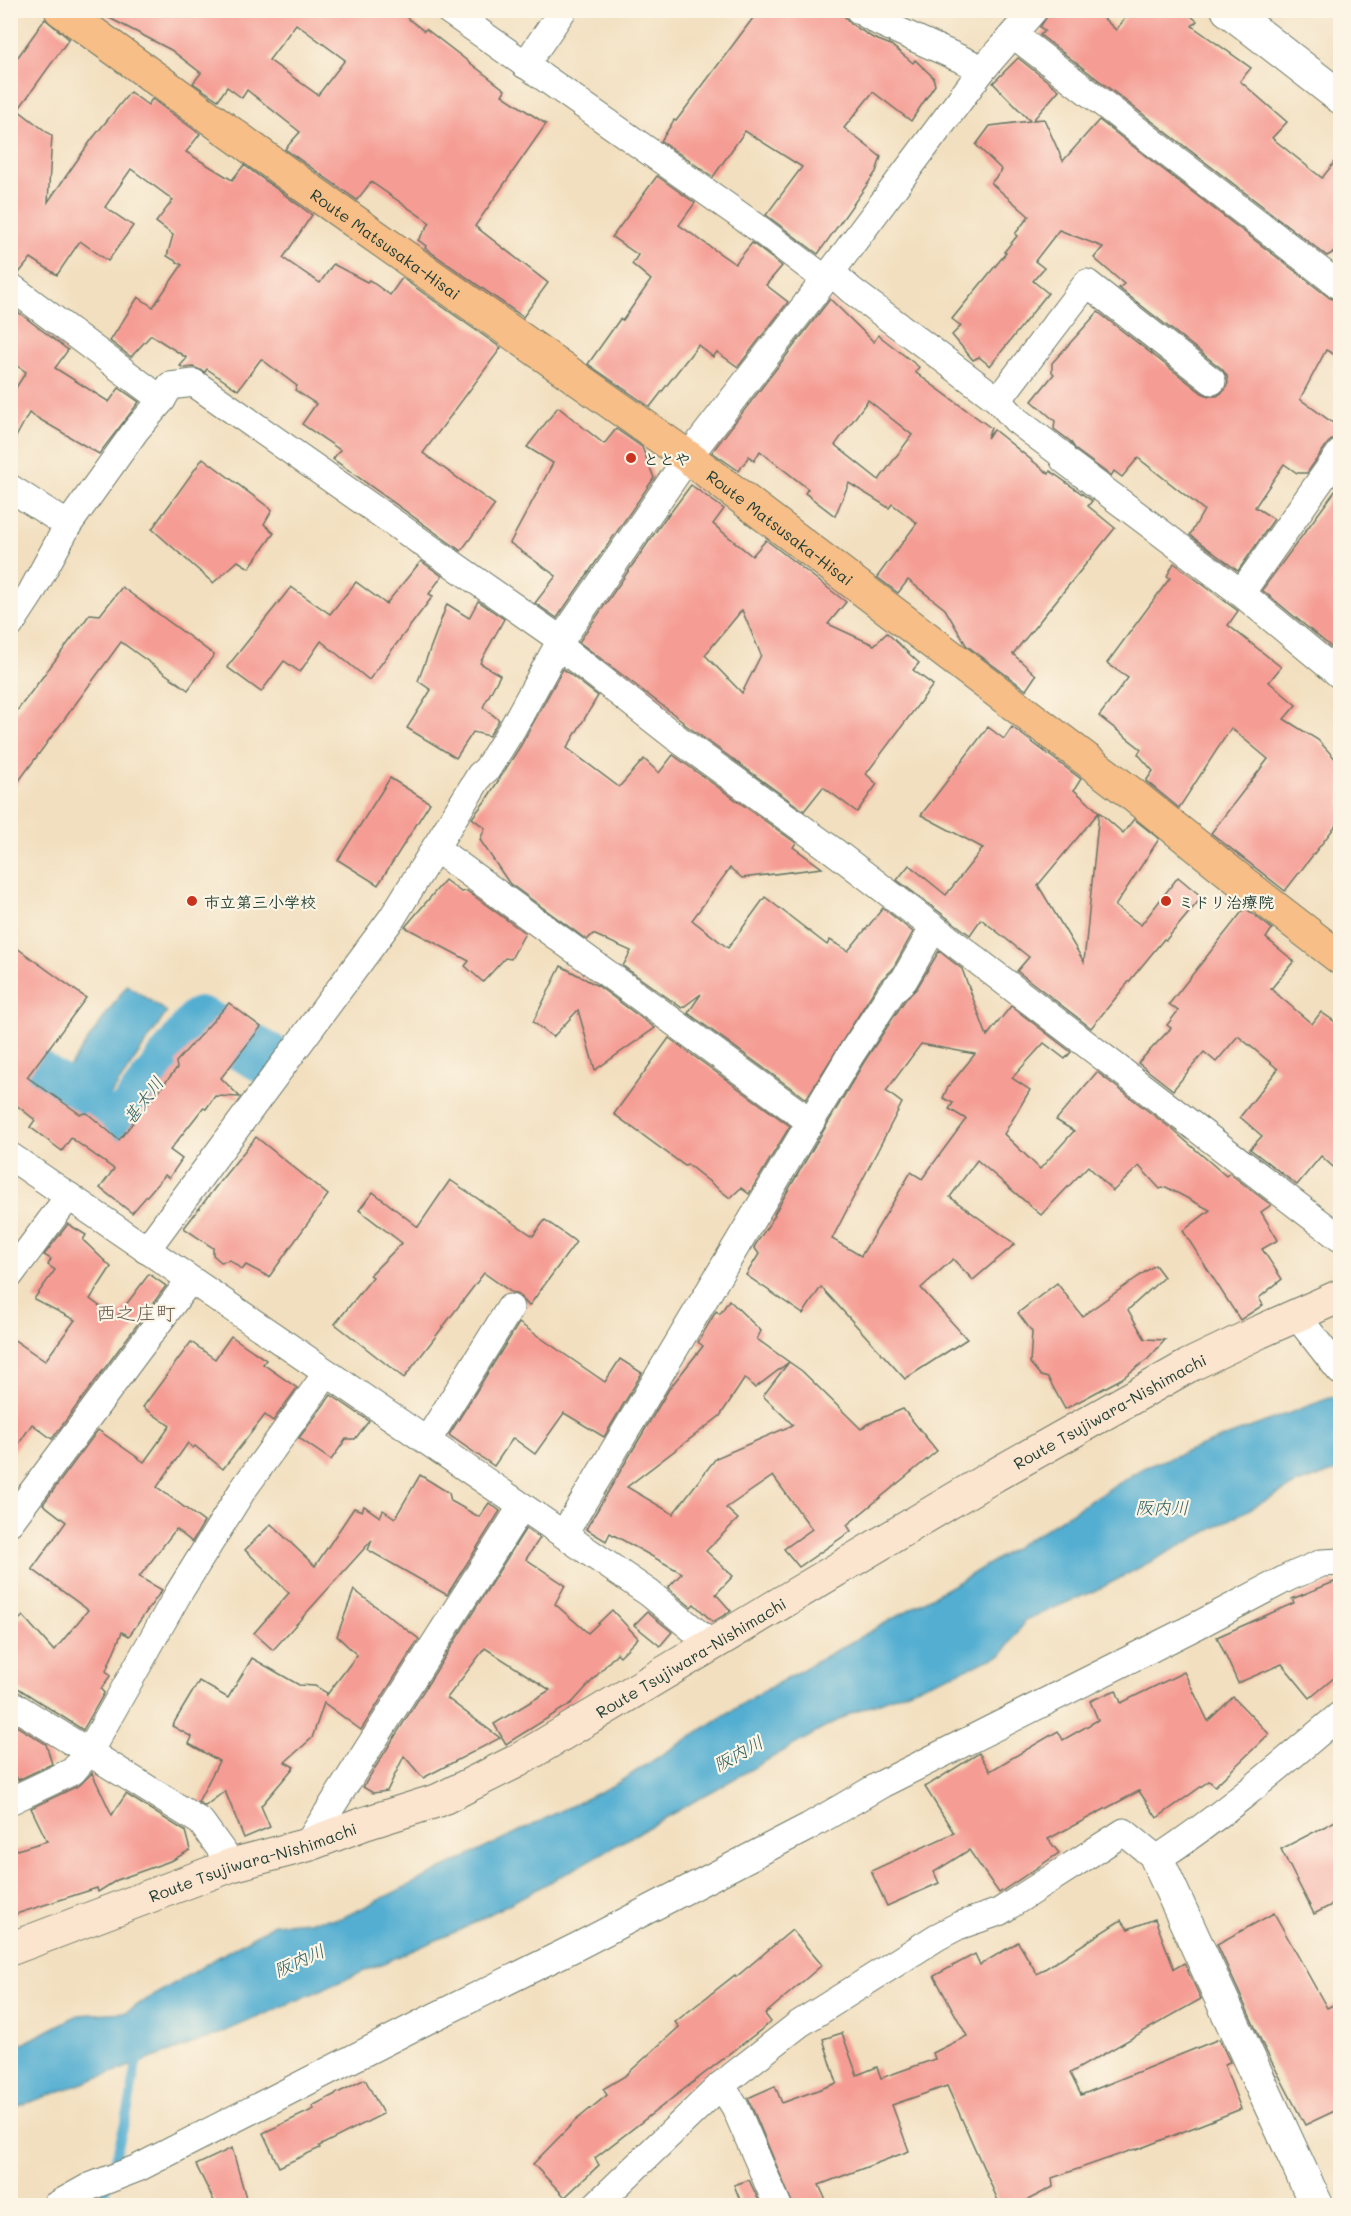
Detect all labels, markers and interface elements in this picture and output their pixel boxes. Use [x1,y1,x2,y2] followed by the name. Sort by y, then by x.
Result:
[307,183,465,304] street label: Route Matsusaka-Hisai
[643,448,691,469] place label: ととや
[624,451,638,465] marker: ととや
[703,465,858,590] street label: Route Matsusaka-Hisai
[204,891,316,912] place label: 市立第三小学校
[1178,891,1274,912] place label: ミドリ治療院
[185,894,199,908] marker: 市立第三小学校
[1159,894,1173,908] marker: ミドリ治療院
[117,1071,169,1129] water label: 甚太川
[96,1299,176,1325] district label: 西之庄町
[1009,1348,1209,1473] street label: Route Tsujiwara-Nishimachi
[1135,1495,1189,1519] water label: 阪内川
[592,1592,790,1722] street label: Route Tsujiwara-Nishimachi
[709,1729,767,1777] water label: 阪内川
[146,1817,359,1906] street label: Route Tsujiwara-Nishimachi
[269,1938,329,1982] water label: 阪内川

